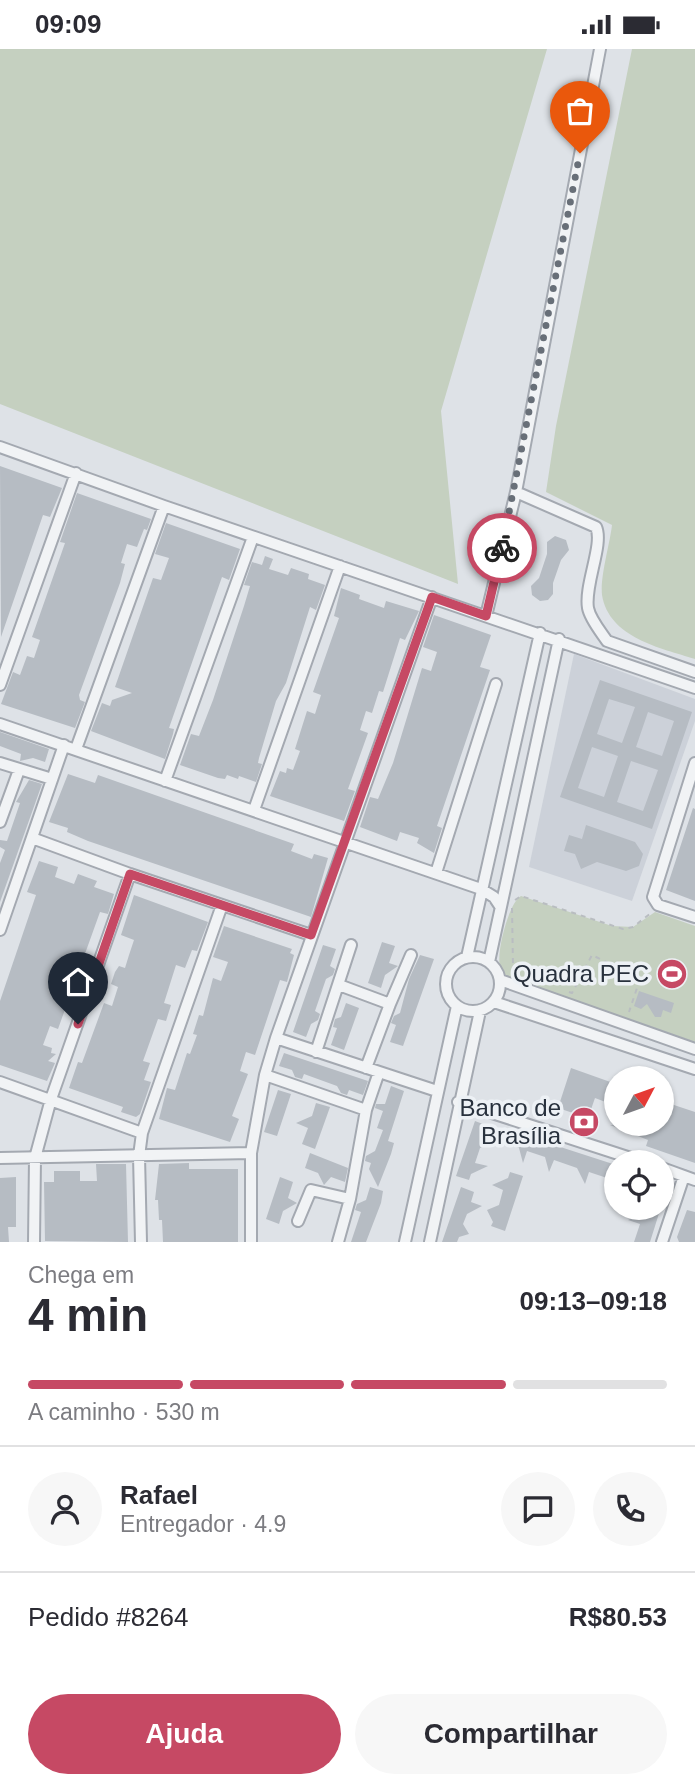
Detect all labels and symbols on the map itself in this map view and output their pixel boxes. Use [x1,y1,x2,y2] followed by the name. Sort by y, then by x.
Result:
[550,81,610,153] pin
[467,513,537,583] courier
[48,952,108,1024] pin
[655,957,689,991] sports icon: Quadra PEC
[513,960,649,987] place label: Quadra PEC
[604,1066,674,1136] north arrow
[460,1094,562,1149] place label: Banco de Brasília
[567,1105,601,1139] bank icon: Banco de Brasília

